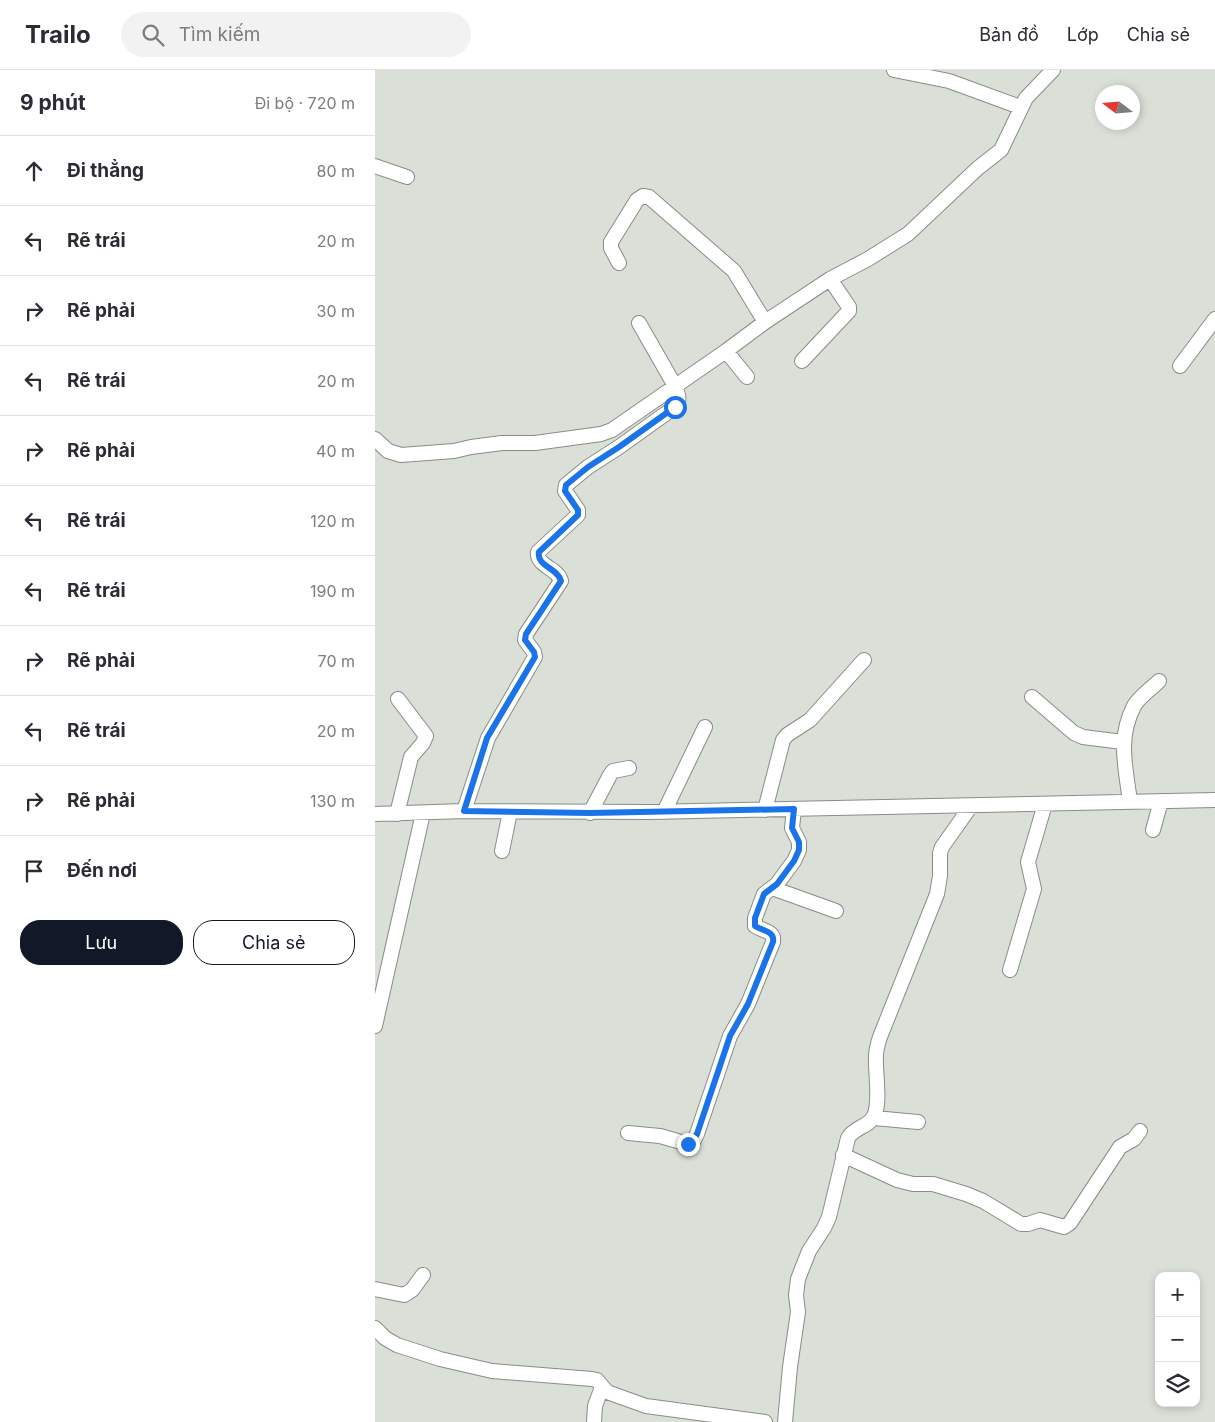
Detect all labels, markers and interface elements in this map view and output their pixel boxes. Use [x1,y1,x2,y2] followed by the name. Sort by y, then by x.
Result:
[121,12,471,57] search box
[25,20,91,49] text: Trailo
[139,21,167,49] icon: search
[179,23,260,46] text: Tìm kiếm
[979,24,1039,45] text: Bản đồ
[1067,24,1099,45] text: Lớp
[1127,24,1190,45] text: Chia sẻ
[1095,85,1140,130] north arrow
[20,90,86,115] text: 9 phút
[255,93,355,113] text: Đi bộ · 720 m
[20,157,48,185] icon: ahead
[67,159,144,182] text: Đi thẳng
[316,161,355,181] text: 80 m
[20,227,48,255] icon: left
[67,229,126,252] text: Rẽ trái
[317,231,355,251] text: 20 m
[20,297,48,325] icon: right
[67,299,135,322] text: Rẽ phải
[317,301,355,321] text: 30 m
[20,367,48,395] icon: left
[67,369,126,392] text: Rẽ trái
[317,371,355,391] text: 20 m
[664,396,687,419] route start
[20,437,48,465] icon: right
[67,439,135,462] text: Rẽ phải
[316,441,355,461] text: 40 m
[20,507,48,535] icon: left
[67,509,126,532] text: Rẽ trái
[310,511,355,531] text: 120 m
[20,577,48,605] icon: left
[67,579,126,602] text: Rẽ trái
[310,581,355,601] text: 190 m
[20,647,48,675] icon: right
[67,649,135,672] text: Rẽ phải
[318,651,355,671] text: 70 m
[20,717,48,745] icon: left
[67,719,126,742] text: Rẽ trái
[317,721,355,741] text: 20 m
[20,787,48,815] icon: right
[67,789,135,812] text: Rẽ phải
[310,791,355,811] text: 130 m
[20,857,48,885] icon: arrive
[67,859,137,882] text: Đến nơi
[20,920,183,965] button: Lưu
[193,920,355,965] button: Chia sẻ
[677,1133,700,1156] route end
[1155,1272,1200,1407] map controls
[1155,1272,1200,1317] button: +
[1155,1317,1200,1362] button: −
[1155,1362,1200,1407] button: layers

